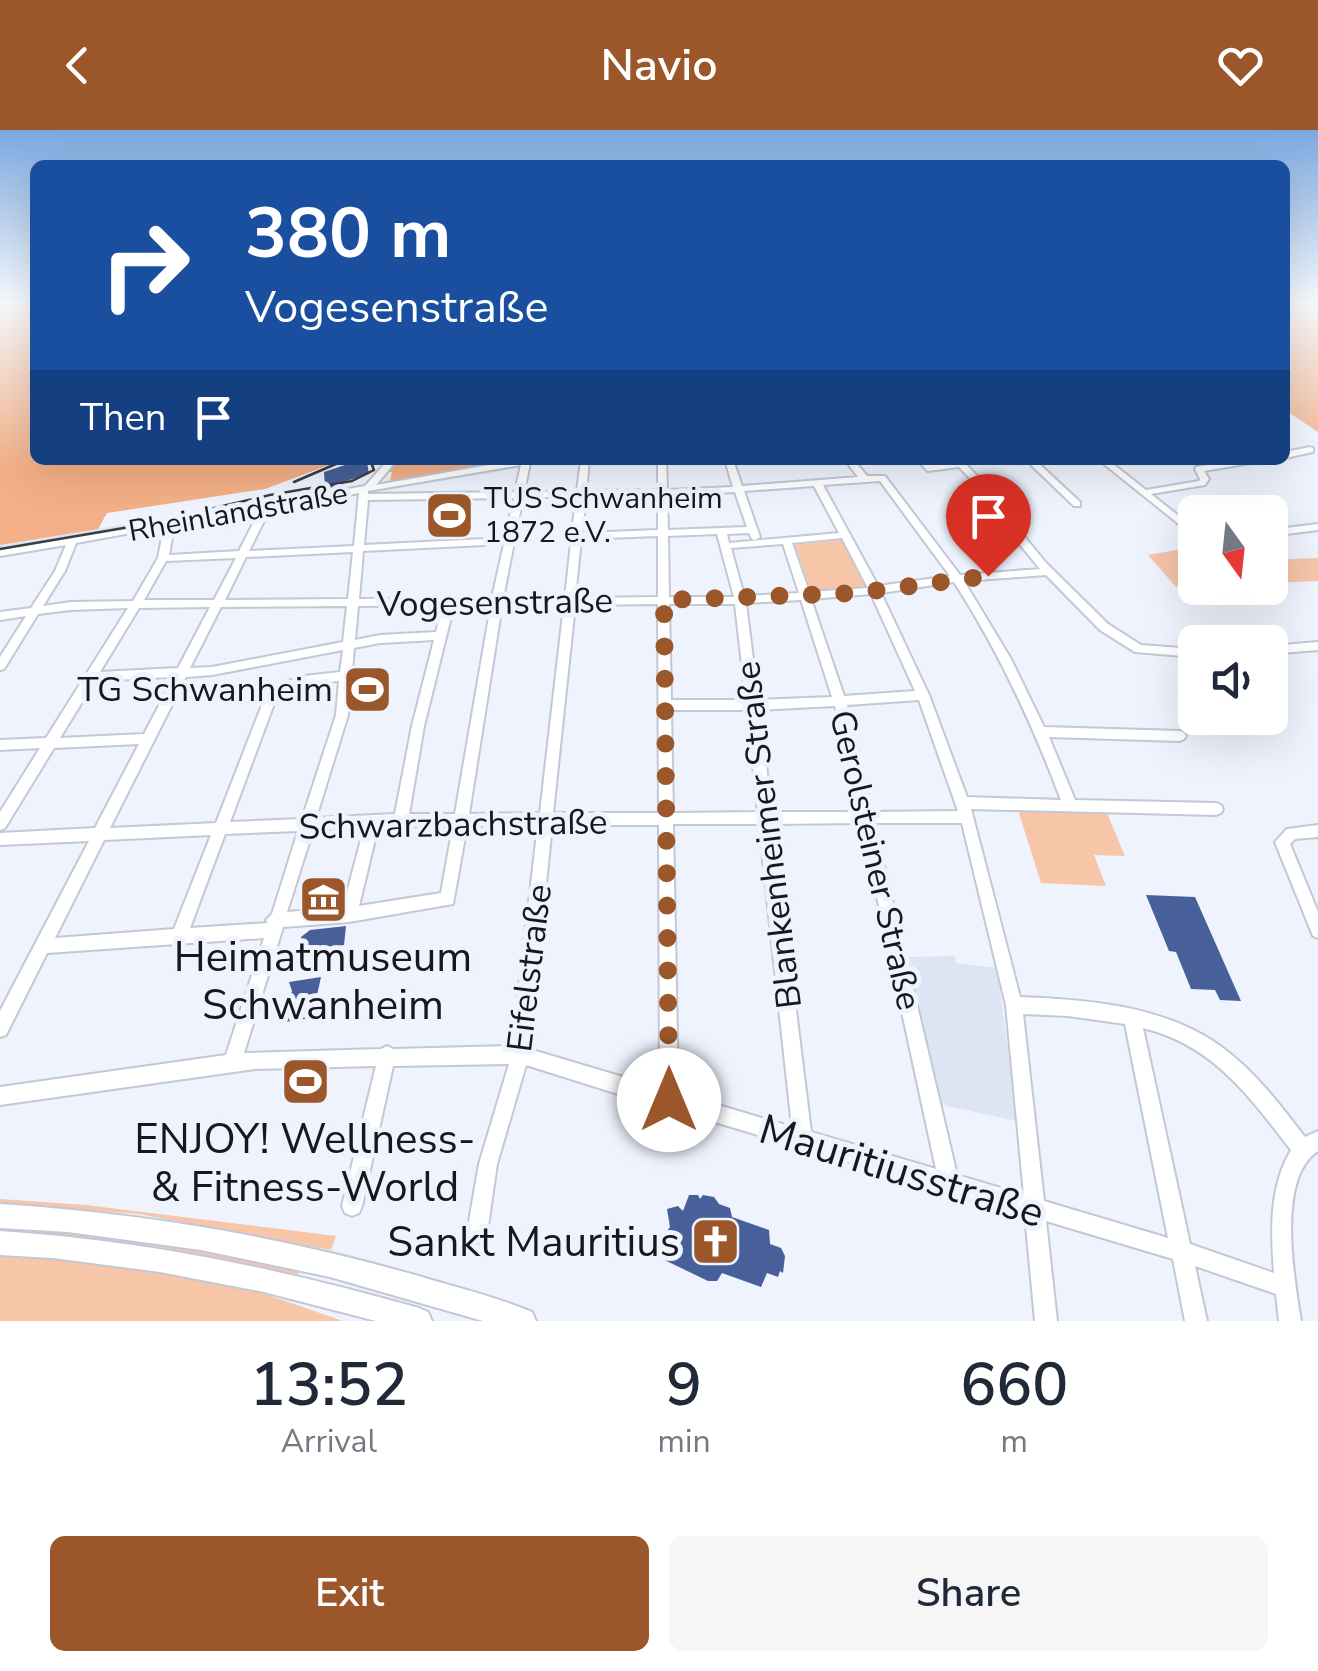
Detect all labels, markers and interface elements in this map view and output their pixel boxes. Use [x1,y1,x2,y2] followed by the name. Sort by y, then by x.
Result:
[600,35,718,96] text: Navio
[50,38,105,93] icon: back
[1213,38,1268,93] icon: heart
[245,186,451,282] text: 380 m
[80,200,210,330] icon: right
[245,277,548,338] text: Vogesenstraße
[186,390,241,445] icon: arrive
[80,392,166,443] text: Then
[125,473,351,552] street label: Rheinlandstraße
[946,474,1031,577] pin
[484,478,723,553] place label: TUS Schwanheim 1872 e.V.
[423,489,475,541] sports icon: TUS Schwanheim 1872 e.V.
[961,489,1016,544] icon: arrive
[1178,495,1288,605] north arrow
[1178,495,1288,735] map controls
[376,577,613,628] street label: Vogesenstraße
[1178,625,1288,735] button: sound
[724,659,813,1011] street label: Blankenheimer Straße
[342,663,394,715] sports icon: TG Schwanheim
[78,666,333,713] place label: TG Schwanheim
[818,706,933,1015] street label: Gerolsteiner Straße
[298,798,608,851] street label: Schwarzbachstraße
[297,874,349,926] museum icon: Heimatmuseum Schwanheim
[496,882,563,1055] street label: Eifelstraße
[174,929,472,1034] place label: Heimatmuseum Schwanheim
[617,1048,721,1152] position arrow
[279,1056,331,1108] sports icon: ENJOY! Wellness- & Fitness-World
[752,1101,1051,1242] street label: Mauritiusstraße
[134,1111,476,1216] place label: ENJOY! Wellness- & Fitness-World
[387,1214,680,1271] place label: Sankt Mauritius
[689,1215,741,1267] church icon: Sankt Mauritius
[250,1344,408,1426] text: 13:52
[666,1344,702,1426] text: 9
[960,1344,1068,1426] text: 660
[281,1420,377,1463] text: Arrival
[658,1420,711,1463] text: min
[1001,1420,1028,1463] text: m
[50,1536,649,1651] button: Exit
[669,1536,1268,1651] button: Share

